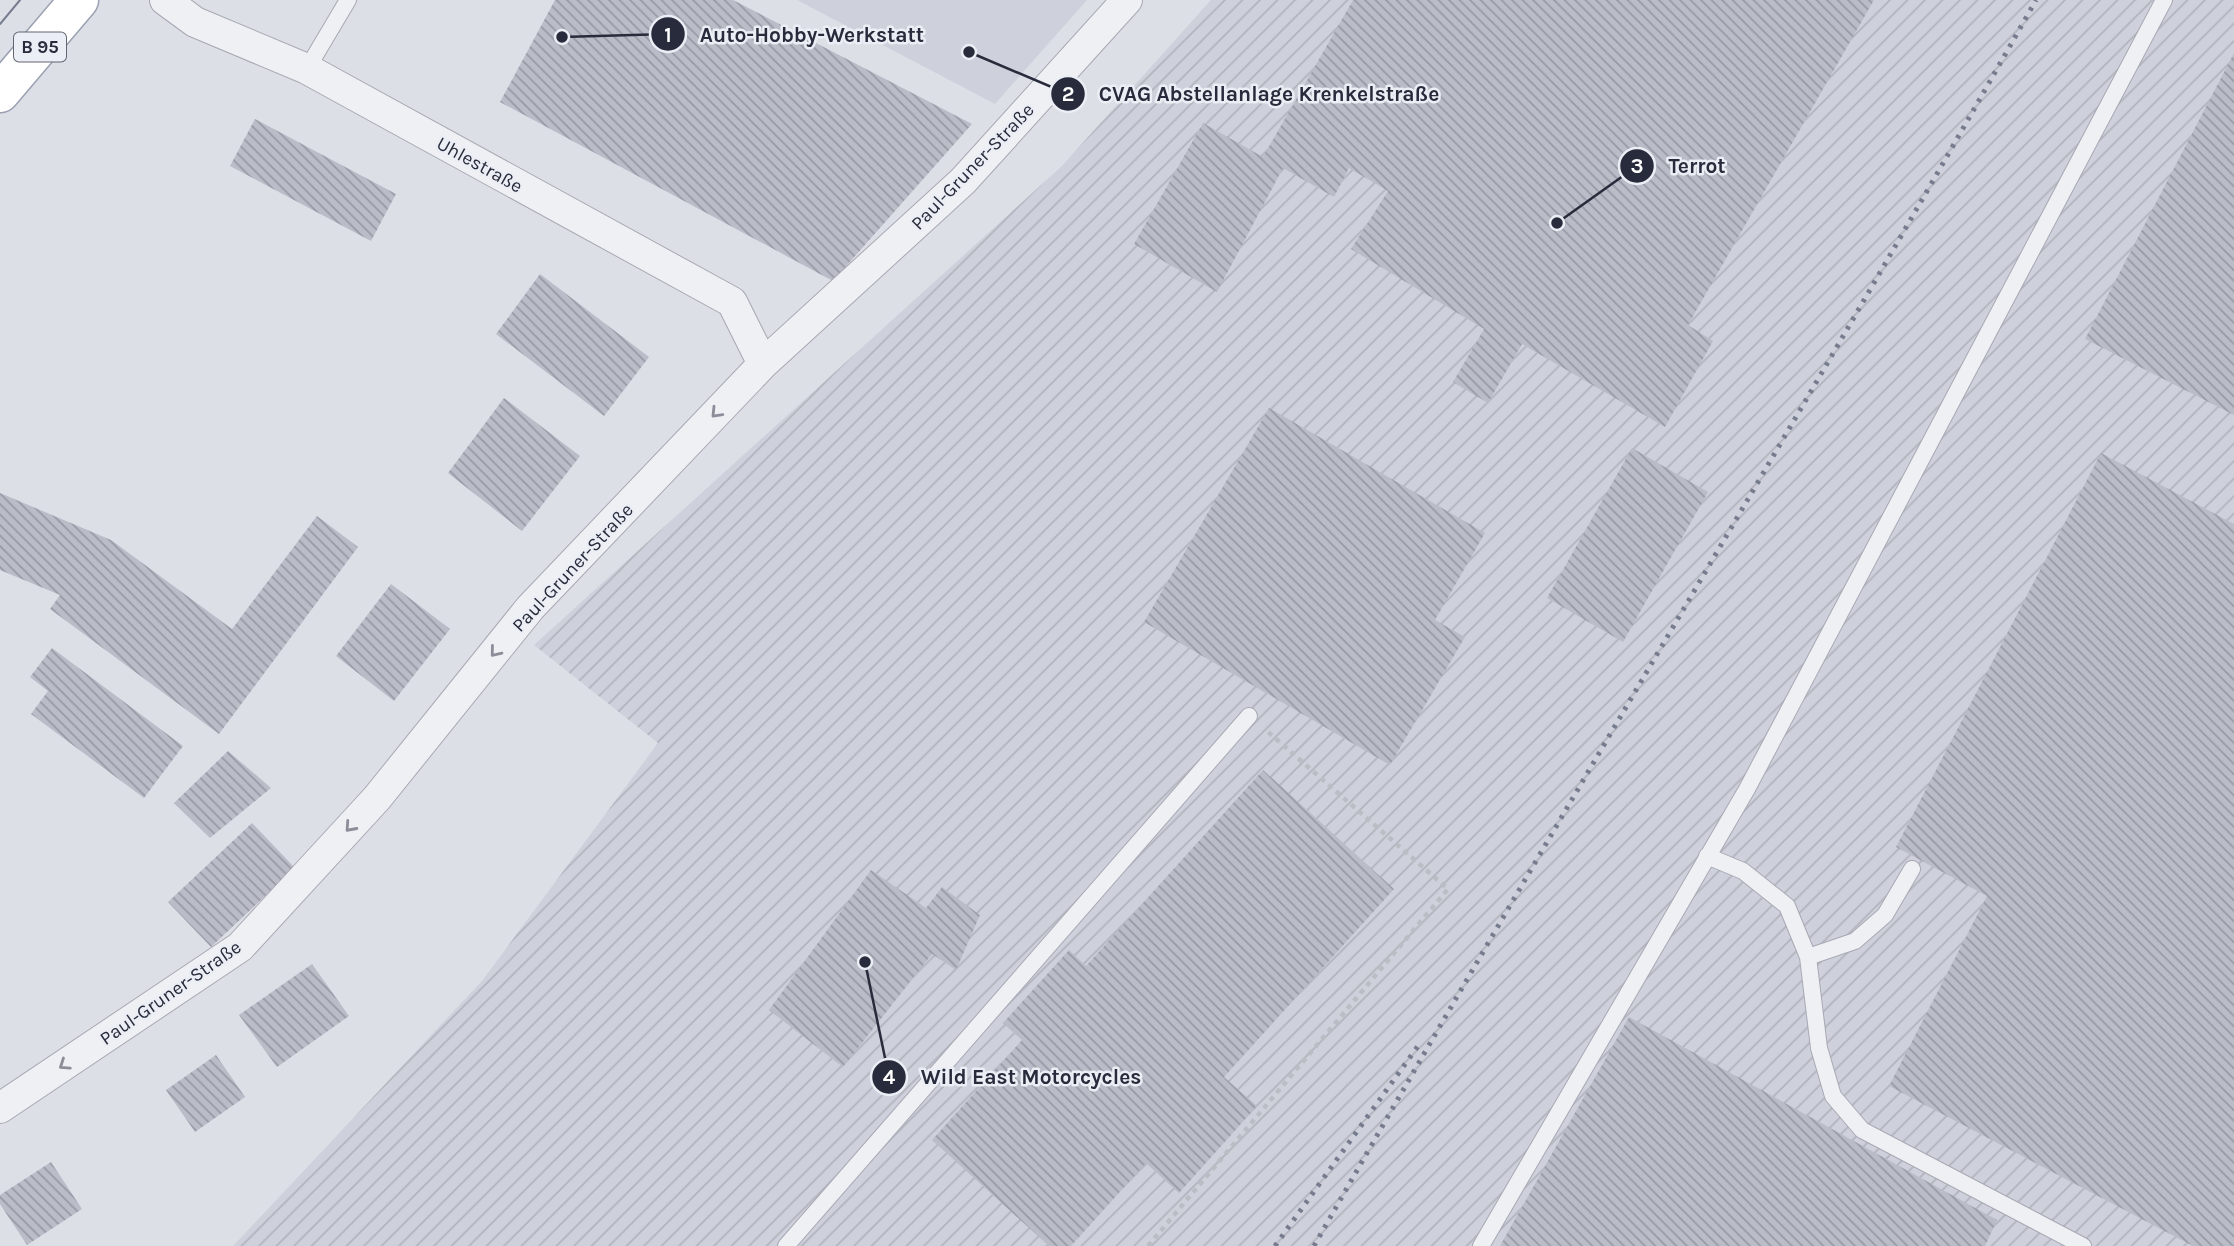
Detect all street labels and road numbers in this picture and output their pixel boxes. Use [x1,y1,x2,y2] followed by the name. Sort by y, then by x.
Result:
[14,32,66,62] road number: B 95
[907,99,1039,234] street label: Paul-Gruner-Straße
[433,132,526,197] street label: Uhlestraße
[508,499,638,636] street label: Paul-Gruner-Straße
[96,936,245,1050] street label: Paul-Gruner-Straße

